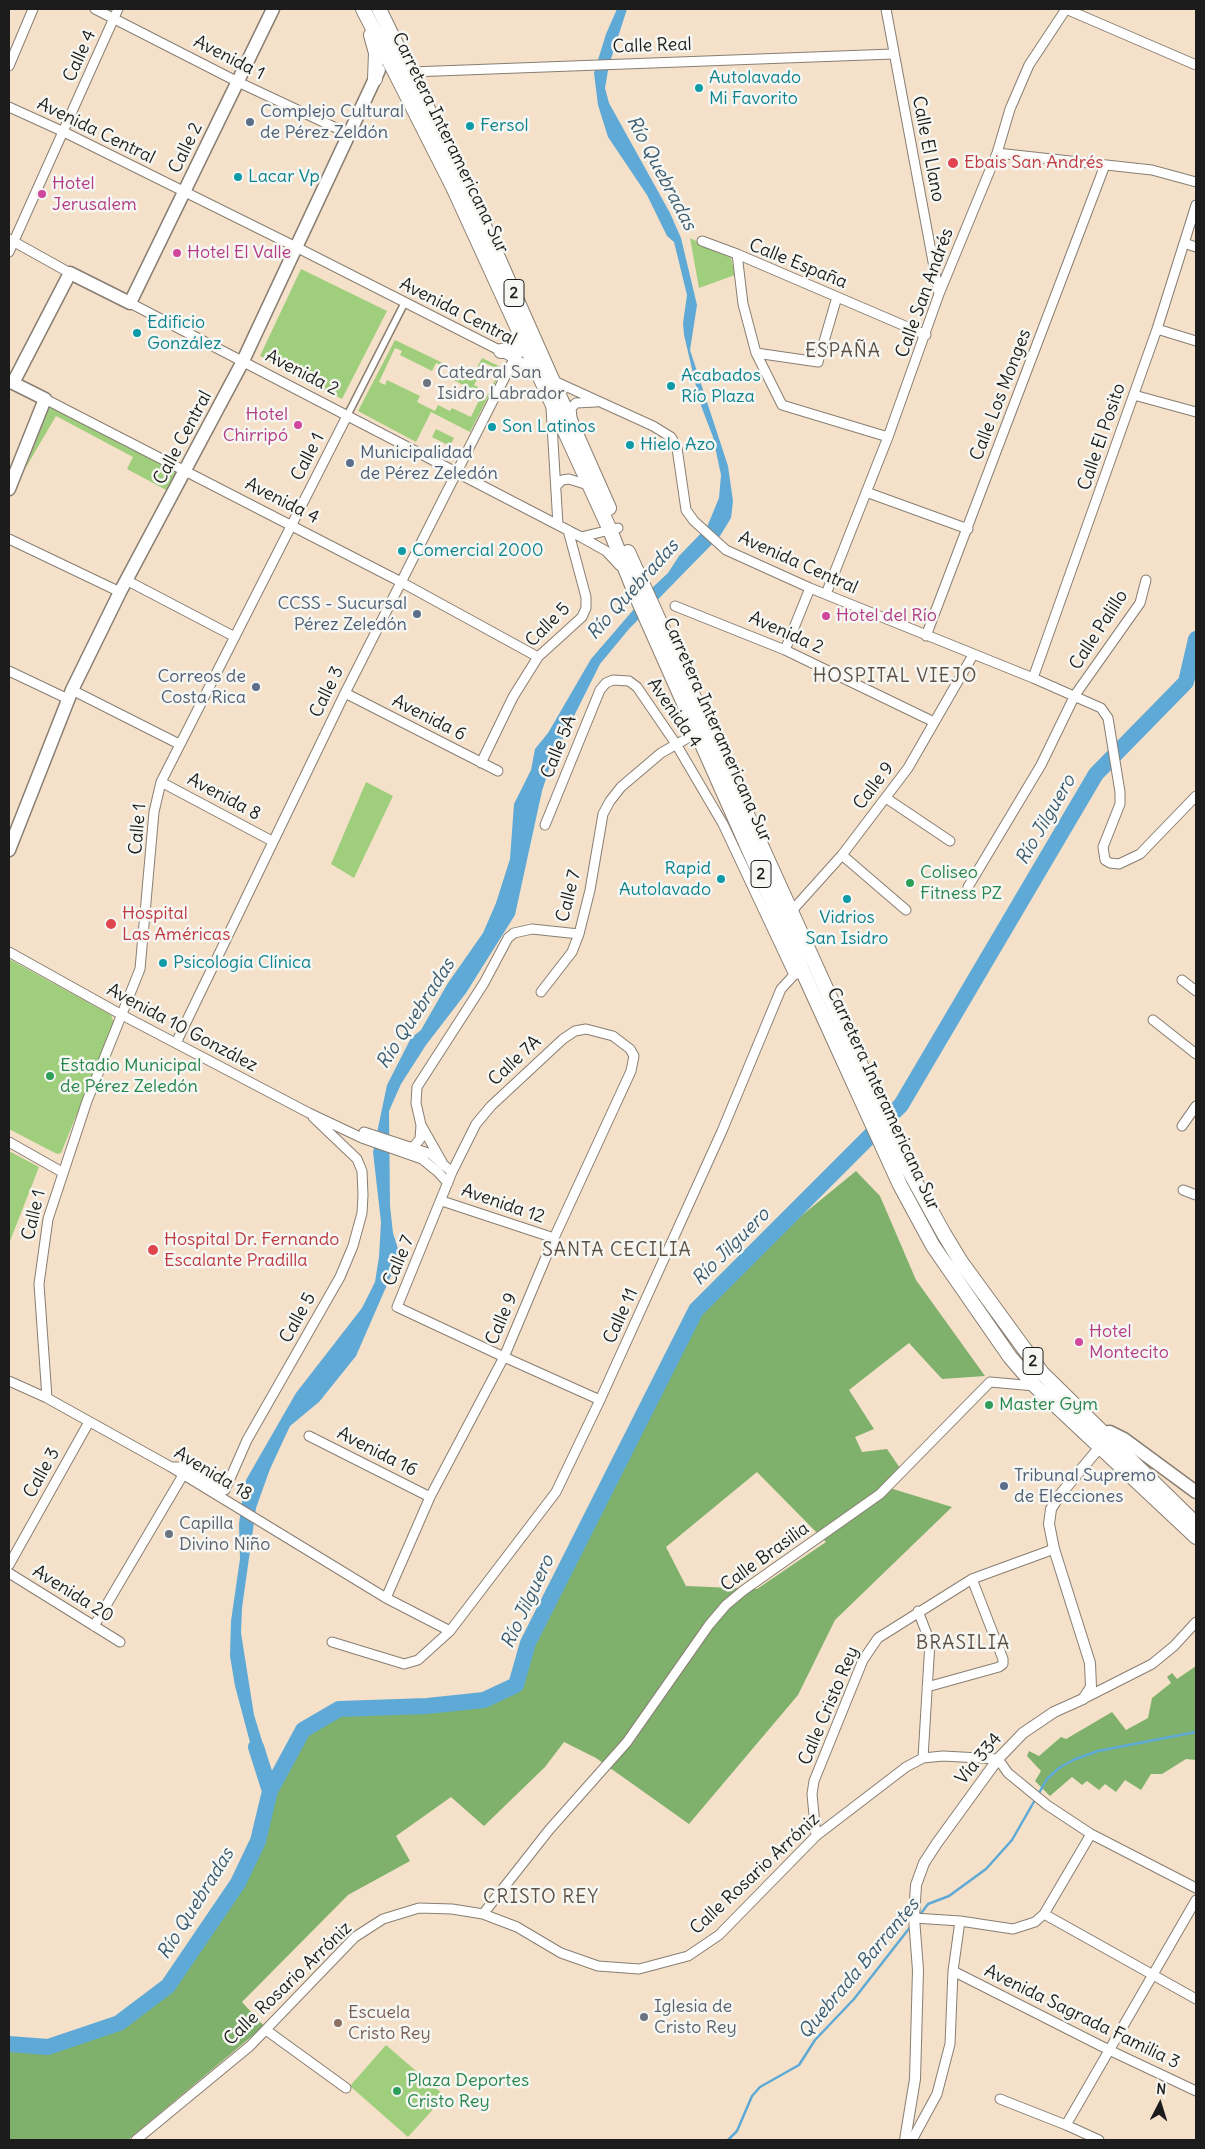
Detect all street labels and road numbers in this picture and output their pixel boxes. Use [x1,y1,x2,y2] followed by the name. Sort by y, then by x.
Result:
[59,27,101,85] street label: Calle 4
[387,29,513,257] street label: Carretera Interamericana Sur
[190,31,268,85] street label: Avenida 1
[612,34,692,58] street label: Calle Real
[34,93,158,169] street label: Avenida Central
[907,94,949,204] street label: Calle El Llano
[164,119,208,177] street label: Calle 2
[892,225,958,361] street label: Calle San Andrés
[746,234,850,294] street label: Calle España
[396,273,520,351] street label: Avenida Central
[504,280,524,306] road number: 2
[966,326,1036,464] street label: Calle Los Monges
[262,345,342,401] street label: Avenida 2
[1074,381,1130,493] street label: Calle El Posito
[149,388,217,488] street label: Calle Central
[287,429,329,485] street label: Calle 1
[242,473,322,529] street label: Avenida 4
[735,527,861,599] street label: Avenida Central
[1065,586,1133,674] street label: Calle Palillo
[521,598,575,652] street label: Calle 5
[745,607,827,659] street label: Avenida 2
[658,615,776,845] street label: Carretera Interamericana Sur
[305,663,349,721] street label: Calle 3
[642,674,706,752] street label: Avenida 4
[389,690,469,746] street label: Avenida 6
[537,712,581,782] street label: Calle 5A
[849,758,899,814] street label: Calle 9
[184,769,264,825] street label: Avenida 8
[125,803,151,855] street label: Calle 1
[751,861,771,888] road number: 2
[552,868,586,924] street label: Calle 7
[103,979,261,1077] street label: Avenida 10 González
[822,984,944,1214] street label: Carretera Interamericana Sur
[484,1031,546,1091] street label: Calle 7A
[459,1180,547,1228] street label: Avenida 12
[18,1188,50,1242] street label: Calle 1
[379,1232,419,1290] street label: Calle 7
[599,1285,643,1347] street label: Calle 11
[275,1289,321,1347] street label: Calle 5
[481,1290,523,1348] street label: Calle 9
[1023,1348,1043,1374] road number: 2
[333,1423,421,1481] street label: Avenida 16
[170,1442,256,1506] street label: Avenida 18
[19,1444,65,1502] street label: Calle 3
[717,1518,813,1596] street label: Calle Brasilia
[29,1561,117,1627] street label: Avenida 20
[794,1643,864,1769] street label: Calle Cristo Rey
[951,1729,1007,1789] street label: Vía 334
[686,1808,824,1940] street label: Calle Rosario Arróniz
[220,1918,356,2050] street label: Calle Rosario Arróniz
[981,1960,1183,2074] street label: Avenida Sagrada Familia 3

